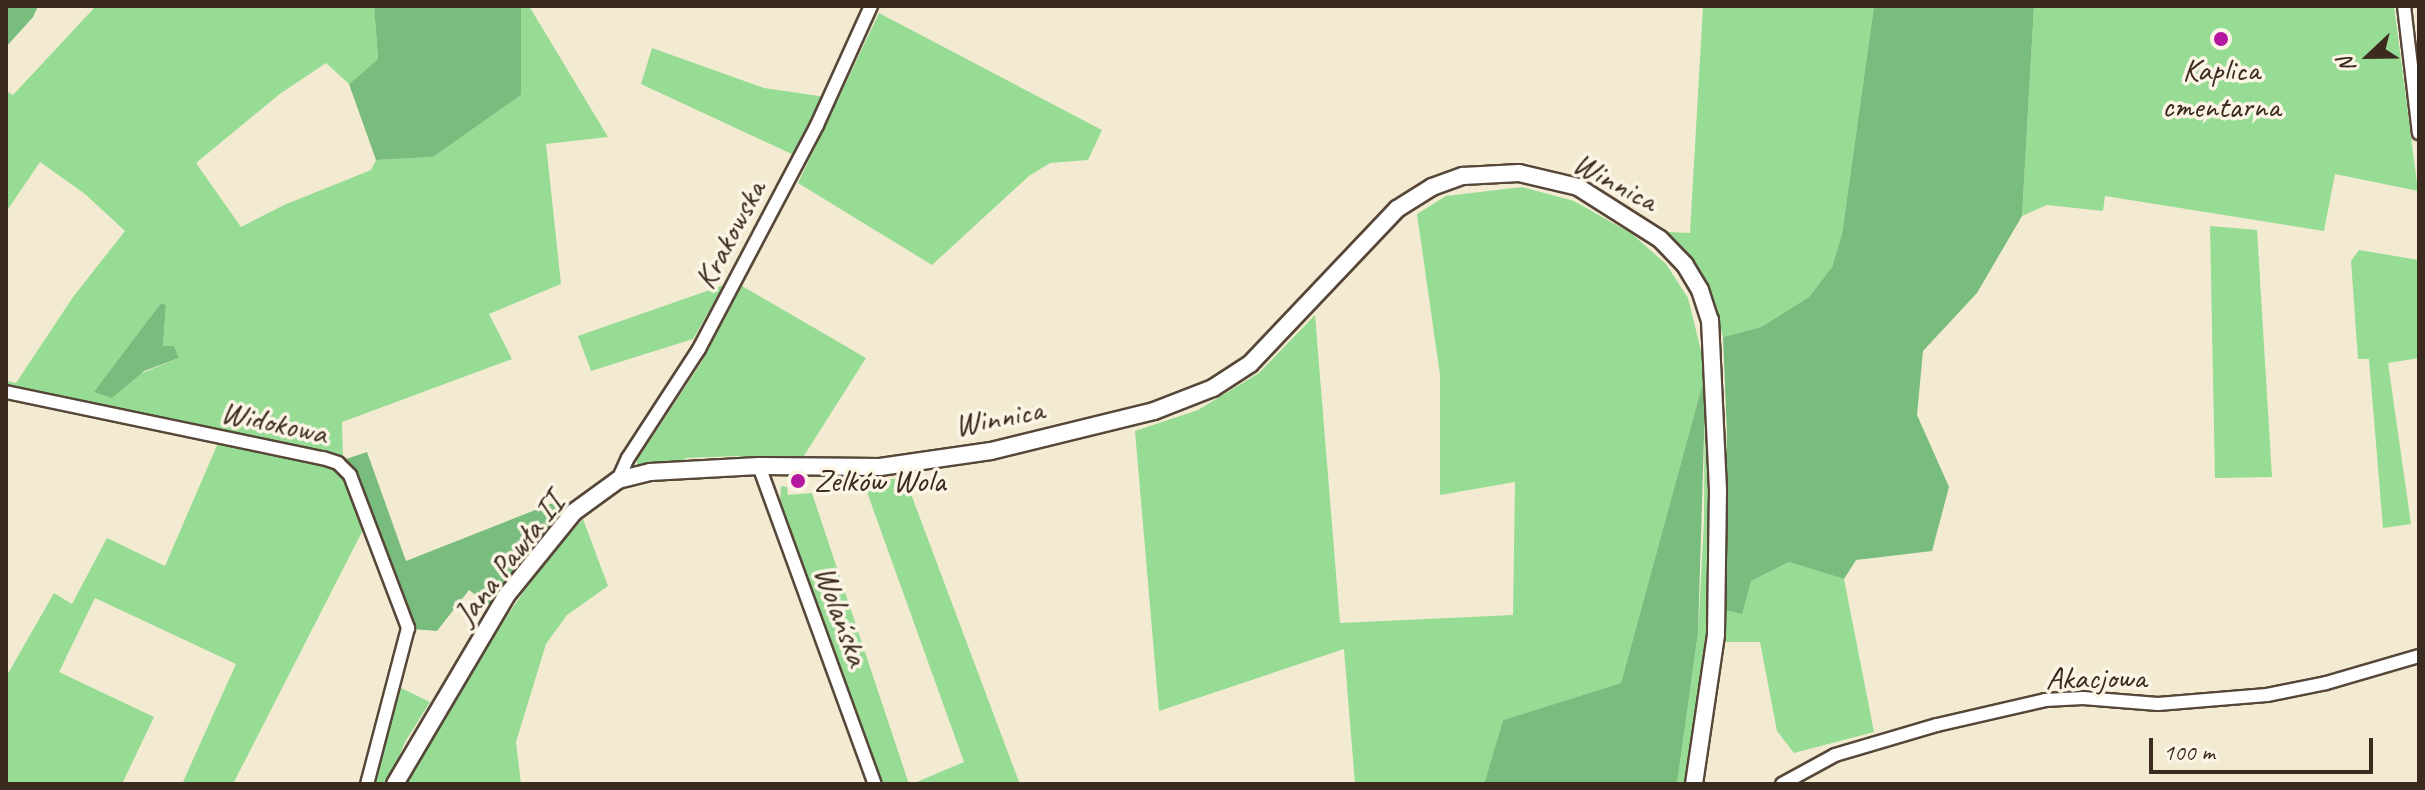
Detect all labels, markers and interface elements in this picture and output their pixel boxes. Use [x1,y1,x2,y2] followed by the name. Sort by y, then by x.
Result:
[2329,16,2409,96] north arrow
[2212,30,2230,48] marker: Kaplica cmentarna
[2162,52,2280,127] place label: Kaplica cmentarna
[2331,53,2362,77] text: N
[1566,144,1664,220] street label: Winnica
[686,175,774,295] street label: Krakowska
[951,391,1047,445] street label: Winnica
[218,393,330,453] street label: Widokowa
[814,462,945,500] place label: Zelków Wola
[789,472,807,490] marker: Zelków Wola
[445,485,573,633] street label: Jana Pawła II
[805,561,877,671] street label: Wolańska
[2046,659,2146,697] street label: Akacjowa
[2153,722,2377,772] scale bar
[2163,737,2215,767] text: 100 m

